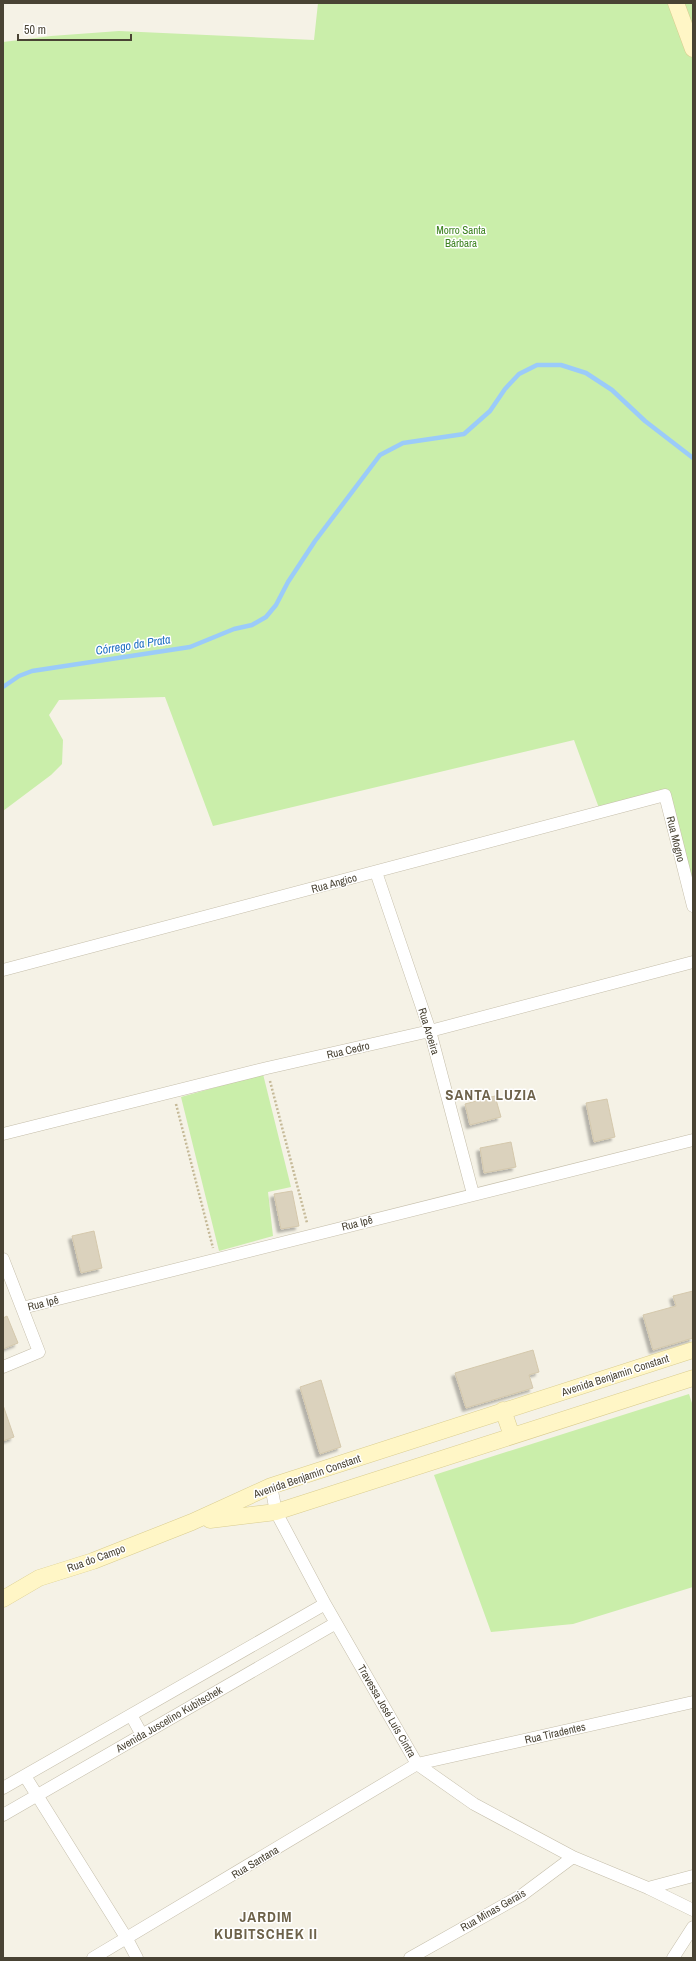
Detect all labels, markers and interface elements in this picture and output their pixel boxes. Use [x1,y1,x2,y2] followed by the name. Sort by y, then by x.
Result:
[18,16,131,42] scale bar
[24,22,46,38] text: 50 m
[436,223,486,250] park label: Morro Santa Bárbara
[94,631,172,659] water label: Córrego da Prata
[664,815,688,863] street label: Rua Mogno
[310,870,358,896] street label: Rua Angico
[415,1006,443,1056] street label: Rua Aroeira
[325,1038,371,1062] street label: Rua Cedro
[445,1084,537,1105] district label: SANTA LUZIA
[340,1212,374,1234] street label: Rua Ipê
[26,1292,60,1314] street label: Rua Ipê
[559,1351,671,1399] street label: Avenida Benjamin Constant
[251,1451,363,1501] street label: Avenida Benjamin Constant
[65,1541,127,1575] street label: Rua do Campo
[355,1662,419,1760] street label: Travessa José Luís Cintra
[112,1683,225,1756] street label: Avenida Juscelino Kubitschek
[523,1719,587,1747] street label: Rua Tiradentes
[229,1842,281,1882] street label: Rua Santana
[458,1885,529,1934] street label: Rua Minas Gerais
[214,1906,318,1944] district label: JARDIM KUBITSCHEK II

